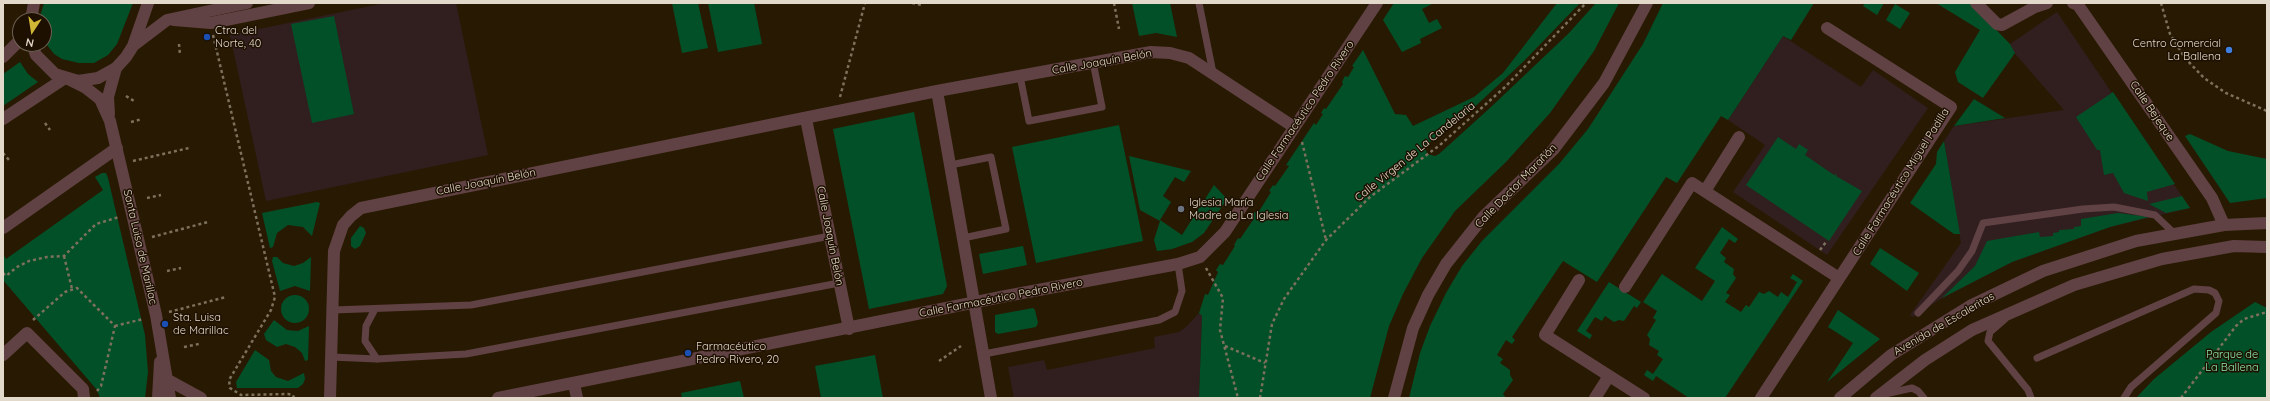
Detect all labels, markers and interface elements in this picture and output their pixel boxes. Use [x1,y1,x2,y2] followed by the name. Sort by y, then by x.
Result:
[12,12,52,52] north arrow
[215,24,261,50] place label: Ctra. del Norte, 40
[202,32,212,42] marker: Ctra. del Norte, 40
[24,35,35,50] text: N
[2133,37,2221,63] place label: Centro Comercial La Ballena
[1253,38,1357,184] street label: Calle Farmacéutico Pedro Rivero
[2224,45,2234,55] marker: Centro Comercial La Ballena
[1051,47,1153,77] street label: Calle Joaquín Belón
[2127,78,2177,144] street label: Calle Bejeque
[1352,99,1478,205] street label: Calle Virgen de La Candelaria
[1850,106,1952,258] street label: Calle Farmacéutico Miguel Padilla
[1472,141,1560,231] street label: Calle Doctor Marañón
[435,166,537,198] street label: Calle Joaquín Belón
[814,185,846,287] street label: Calle Joaquín Belón
[120,188,160,306] street label: Santa Luisa de Marillac
[1189,196,1288,222] place label: Iglesia María Madre de La Iglesia
[1176,204,1186,214] marker: Iglesia María Madre de La Iglesia
[918,276,1084,320] street label: Calle Farmacéutico Pedro Rivero
[1891,290,1997,358] street label: Avenida de Escaleritas
[173,311,229,337] place label: Sta. Luisa de Marillac
[160,319,170,329] marker: Sta. Luisa de Marillac
[696,340,779,366] place label: Farmacéutico Pedro Rivero, 20
[683,348,693,358] marker: Farmacéutico Pedro Rivero, 20
[2205,348,2259,374] park label: Parque de La Ballena

